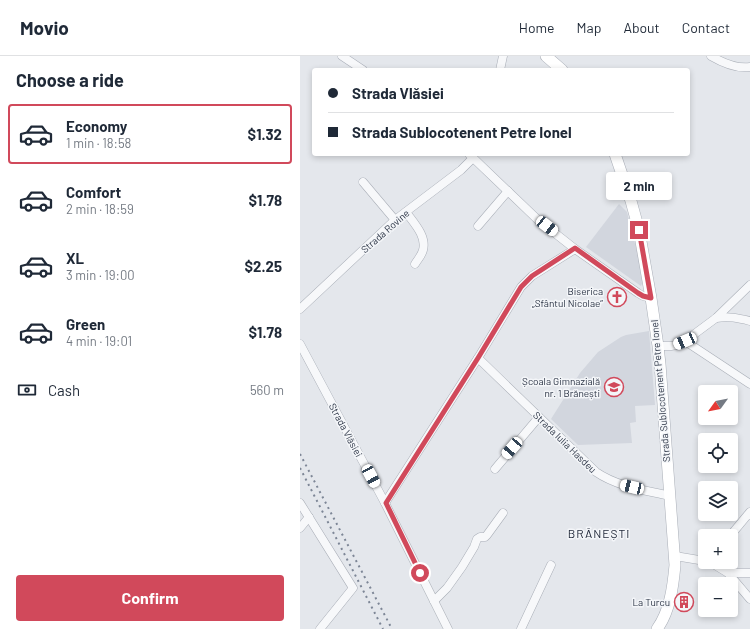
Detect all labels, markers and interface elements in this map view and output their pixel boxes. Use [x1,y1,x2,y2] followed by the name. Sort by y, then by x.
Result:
[20,16,69,39] text: Movio
[519,19,555,36] text: Home
[577,19,601,36] text: Map
[623,19,660,36] text: About
[682,19,730,36] text: Contact
[16,69,124,91] text: Choose a ride
[352,84,444,102] text: Strada Vlăsiei
[18,116,54,152] icon: car
[66,117,127,135] text: Economy
[352,123,572,141] text: Strada Sublocotenent Petre Ionel
[248,125,282,143] text: $1.32
[66,135,131,151] text: 1 min · 18:58
[606,172,672,200] callout: 2 min
[623,178,655,194] text: 2 min
[18,182,54,218] icon: car
[66,183,121,201] text: Comfort
[249,191,282,209] text: $1.78
[66,201,134,217] text: 2 min · 18:59
[358,207,412,255] street label: Strada Rovine
[534,214,560,238] car
[630,221,648,239] route end
[18,248,54,284] icon: car
[66,249,84,267] text: XL
[244,257,282,275] text: $2.25
[66,267,135,283] text: 3 min · 19:00
[532,285,603,309] place label: Biserica „Sfântul Nicolae”
[606,286,628,308] church icon: Biserica „Sfântul Nicolae”
[18,314,54,350] icon: car
[66,315,105,333] text: Green
[648,319,672,463] street label: Strada Sublocotenent Petre Ionel
[249,323,282,341] text: $1.78
[672,331,698,351] car
[66,333,132,349] text: 4 min · 19:01
[522,375,600,399] place label: Școala Gimnazială nr. 1 Brănești
[603,376,625,398] school or university icon: Școala Gimnazială nr. 1 Brănești
[16,379,38,401] icon: cash
[48,381,80,399] text: Cash
[250,382,284,398] text: 560 m
[698,385,738,425] north arrow
[698,385,738,617] map controls
[327,401,365,459] street label: Strada Vlăsiei
[531,409,599,475] street label: Strada Iulia Hasdeu
[698,433,738,473] button: locate
[500,435,524,461] car
[360,463,382,489] car
[619,478,645,496] car
[698,481,738,521] button: layers
[568,526,630,540] district label: BRĂNEȘTI
[698,529,738,569] button: +
[411,564,429,582] route start
[16,575,284,621] button: Confirm
[698,577,738,617] button: −
[673,591,695,613] building icon: La Turcu
[632,596,670,608] place label: La Turcu

